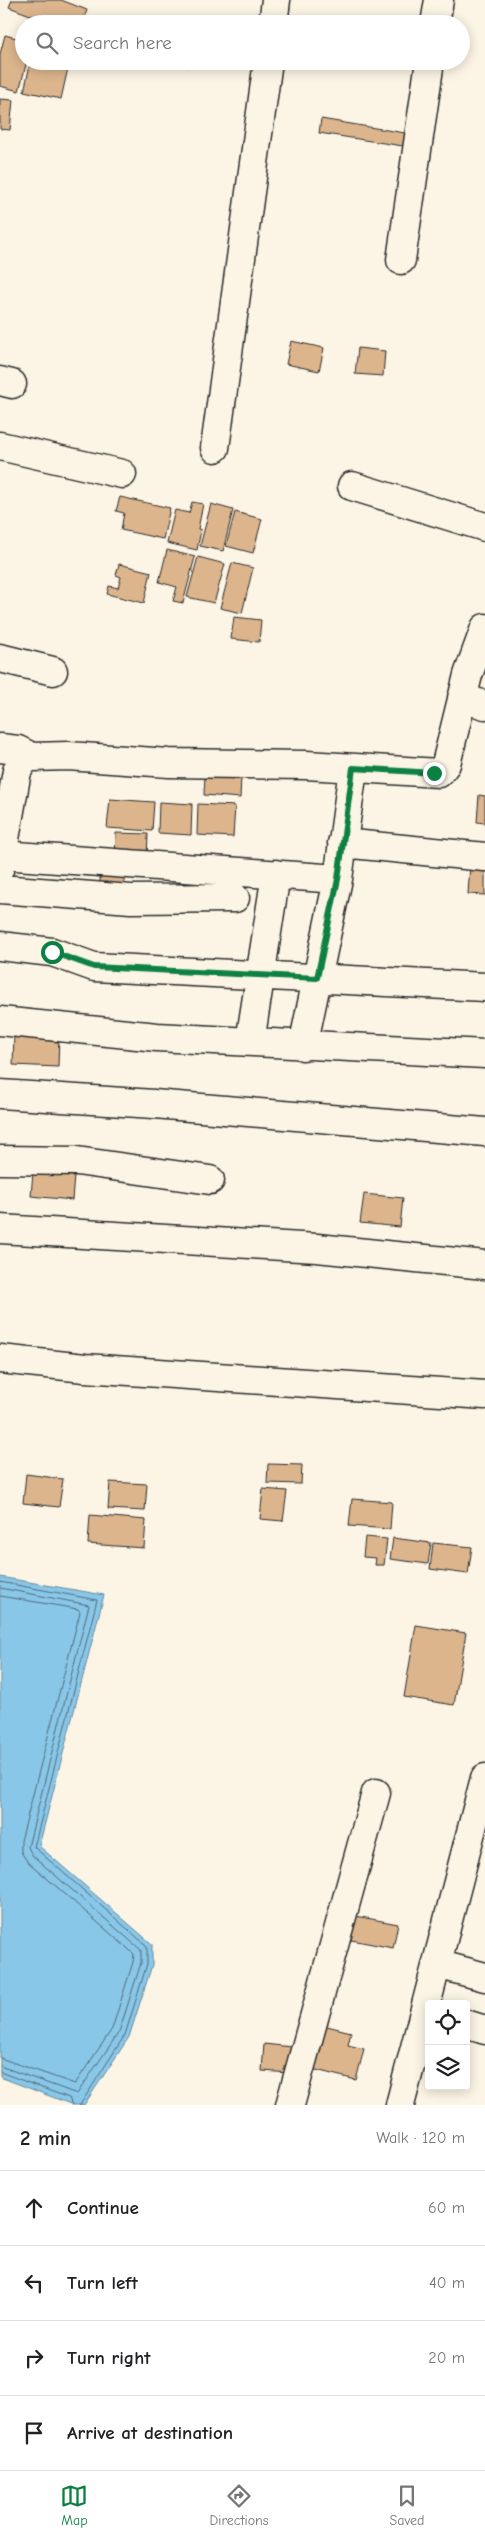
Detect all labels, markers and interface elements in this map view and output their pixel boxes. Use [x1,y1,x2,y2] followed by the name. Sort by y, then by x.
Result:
[15,15,470,70] search box
[33,29,61,57] icon: search
[73,32,172,54] text: Search here
[423,762,446,785] route end
[41,941,64,964] route start
[425,2000,470,2090] map controls
[425,2000,470,2045] button: locate
[425,2045,470,2090] button: layers
[20,2126,71,2150] text: 2 min
[376,2129,465,2147] text: Walk · 120 m
[20,2194,48,2222] icon: ahead
[67,2197,139,2219] text: Continue
[428,2199,465,2217] text: 60 m
[20,2269,48,2297] icon: left
[67,2272,138,2294] text: Turn left
[429,2274,465,2292] text: 40 m
[20,2344,48,2372] icon: right
[67,2347,151,2369] text: Turn right
[428,2349,465,2367] text: 20 m
[20,2419,48,2447] icon: arrive
[67,2422,233,2444] text: Arrive at destination
[60,2482,88,2529] tab: Map
[209,2482,269,2529] tab: Directions
[390,2482,425,2529] tab: Saved

